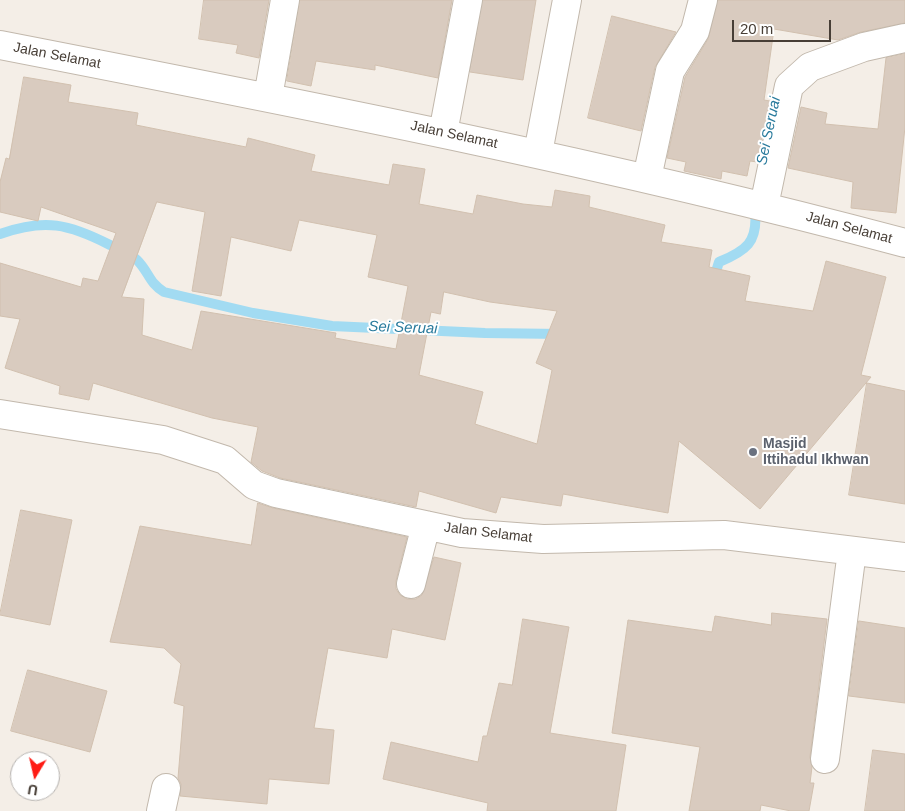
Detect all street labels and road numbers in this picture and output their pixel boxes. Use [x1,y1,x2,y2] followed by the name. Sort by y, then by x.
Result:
[12,39,102,73] street label: Jalan Selamat
[409,118,499,152] street label: Jalan Selamat
[804,208,894,248] street label: Jalan Selamat
[443,519,533,547] street label: Jalan Selamat

